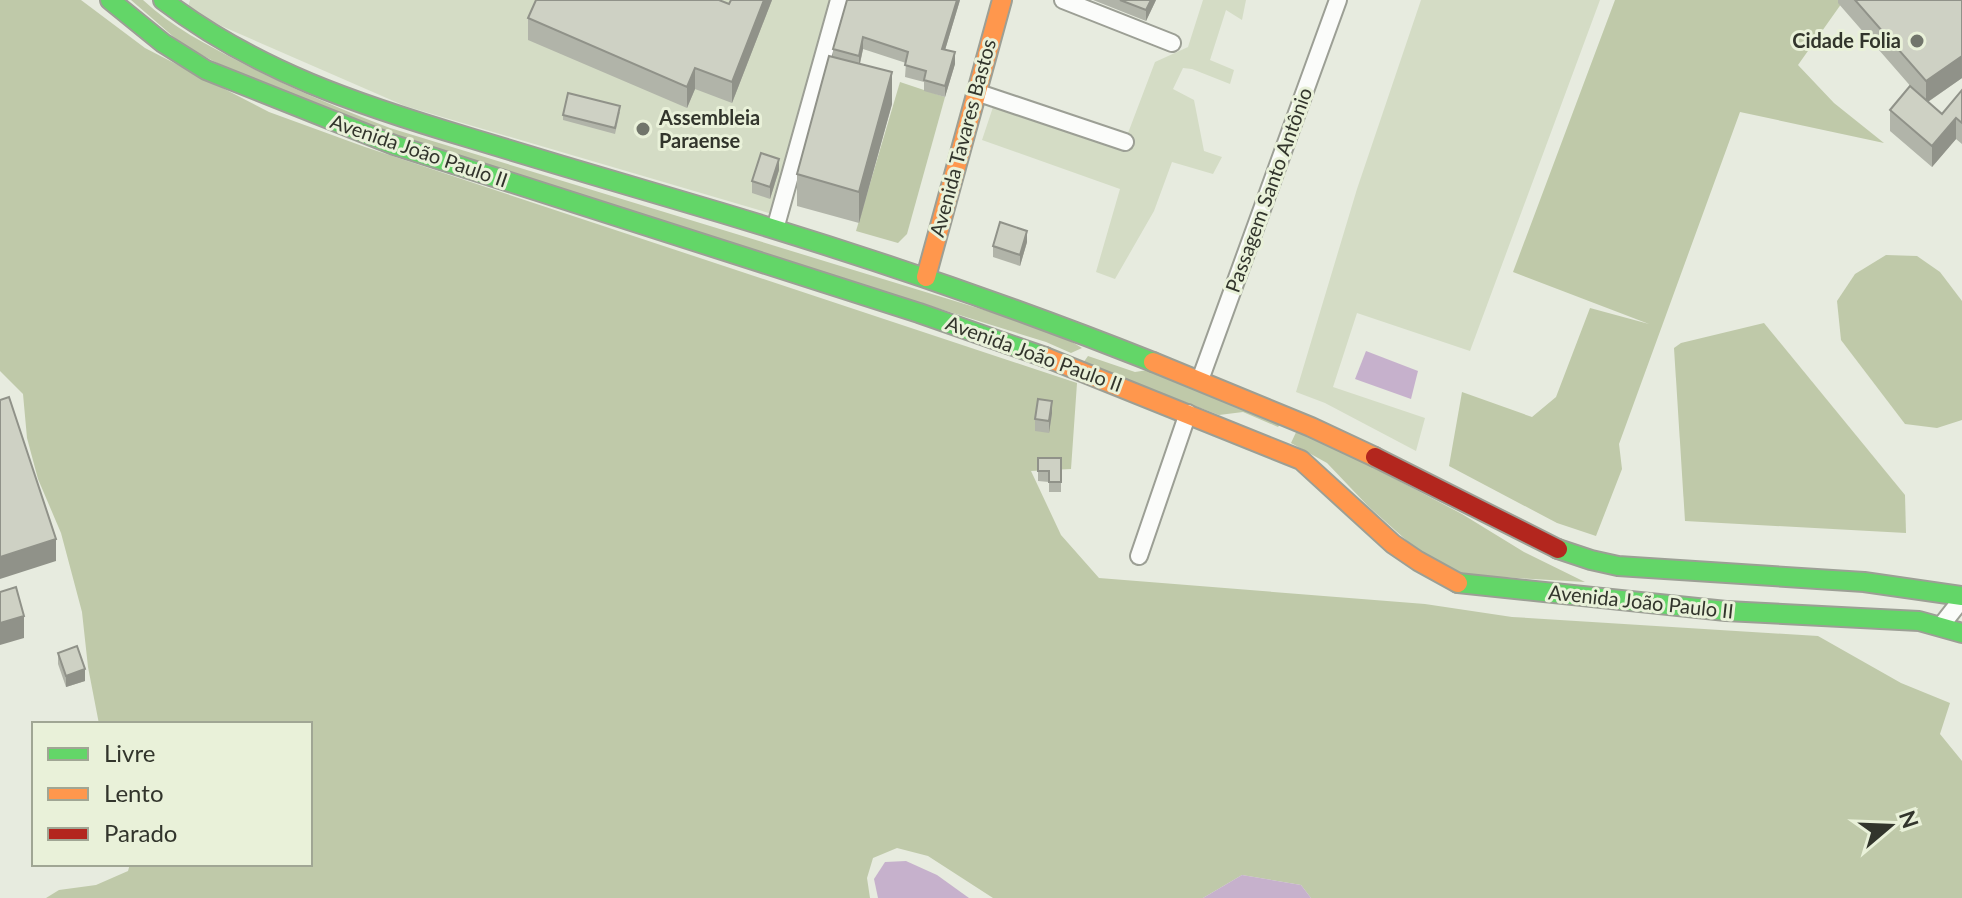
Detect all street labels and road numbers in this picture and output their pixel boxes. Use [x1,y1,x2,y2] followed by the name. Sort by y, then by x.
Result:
[924,36,1000,239] street label: Avenida Tavares Bastos
[1220,84,1316,295] street label: Passagem Santo Antônio
[327,108,511,192] street label: Avenida João Paulo II
[943,310,1126,396] street label: Avenida João Paulo II
[1547,579,1735,623] street label: Avenida João Paulo II

